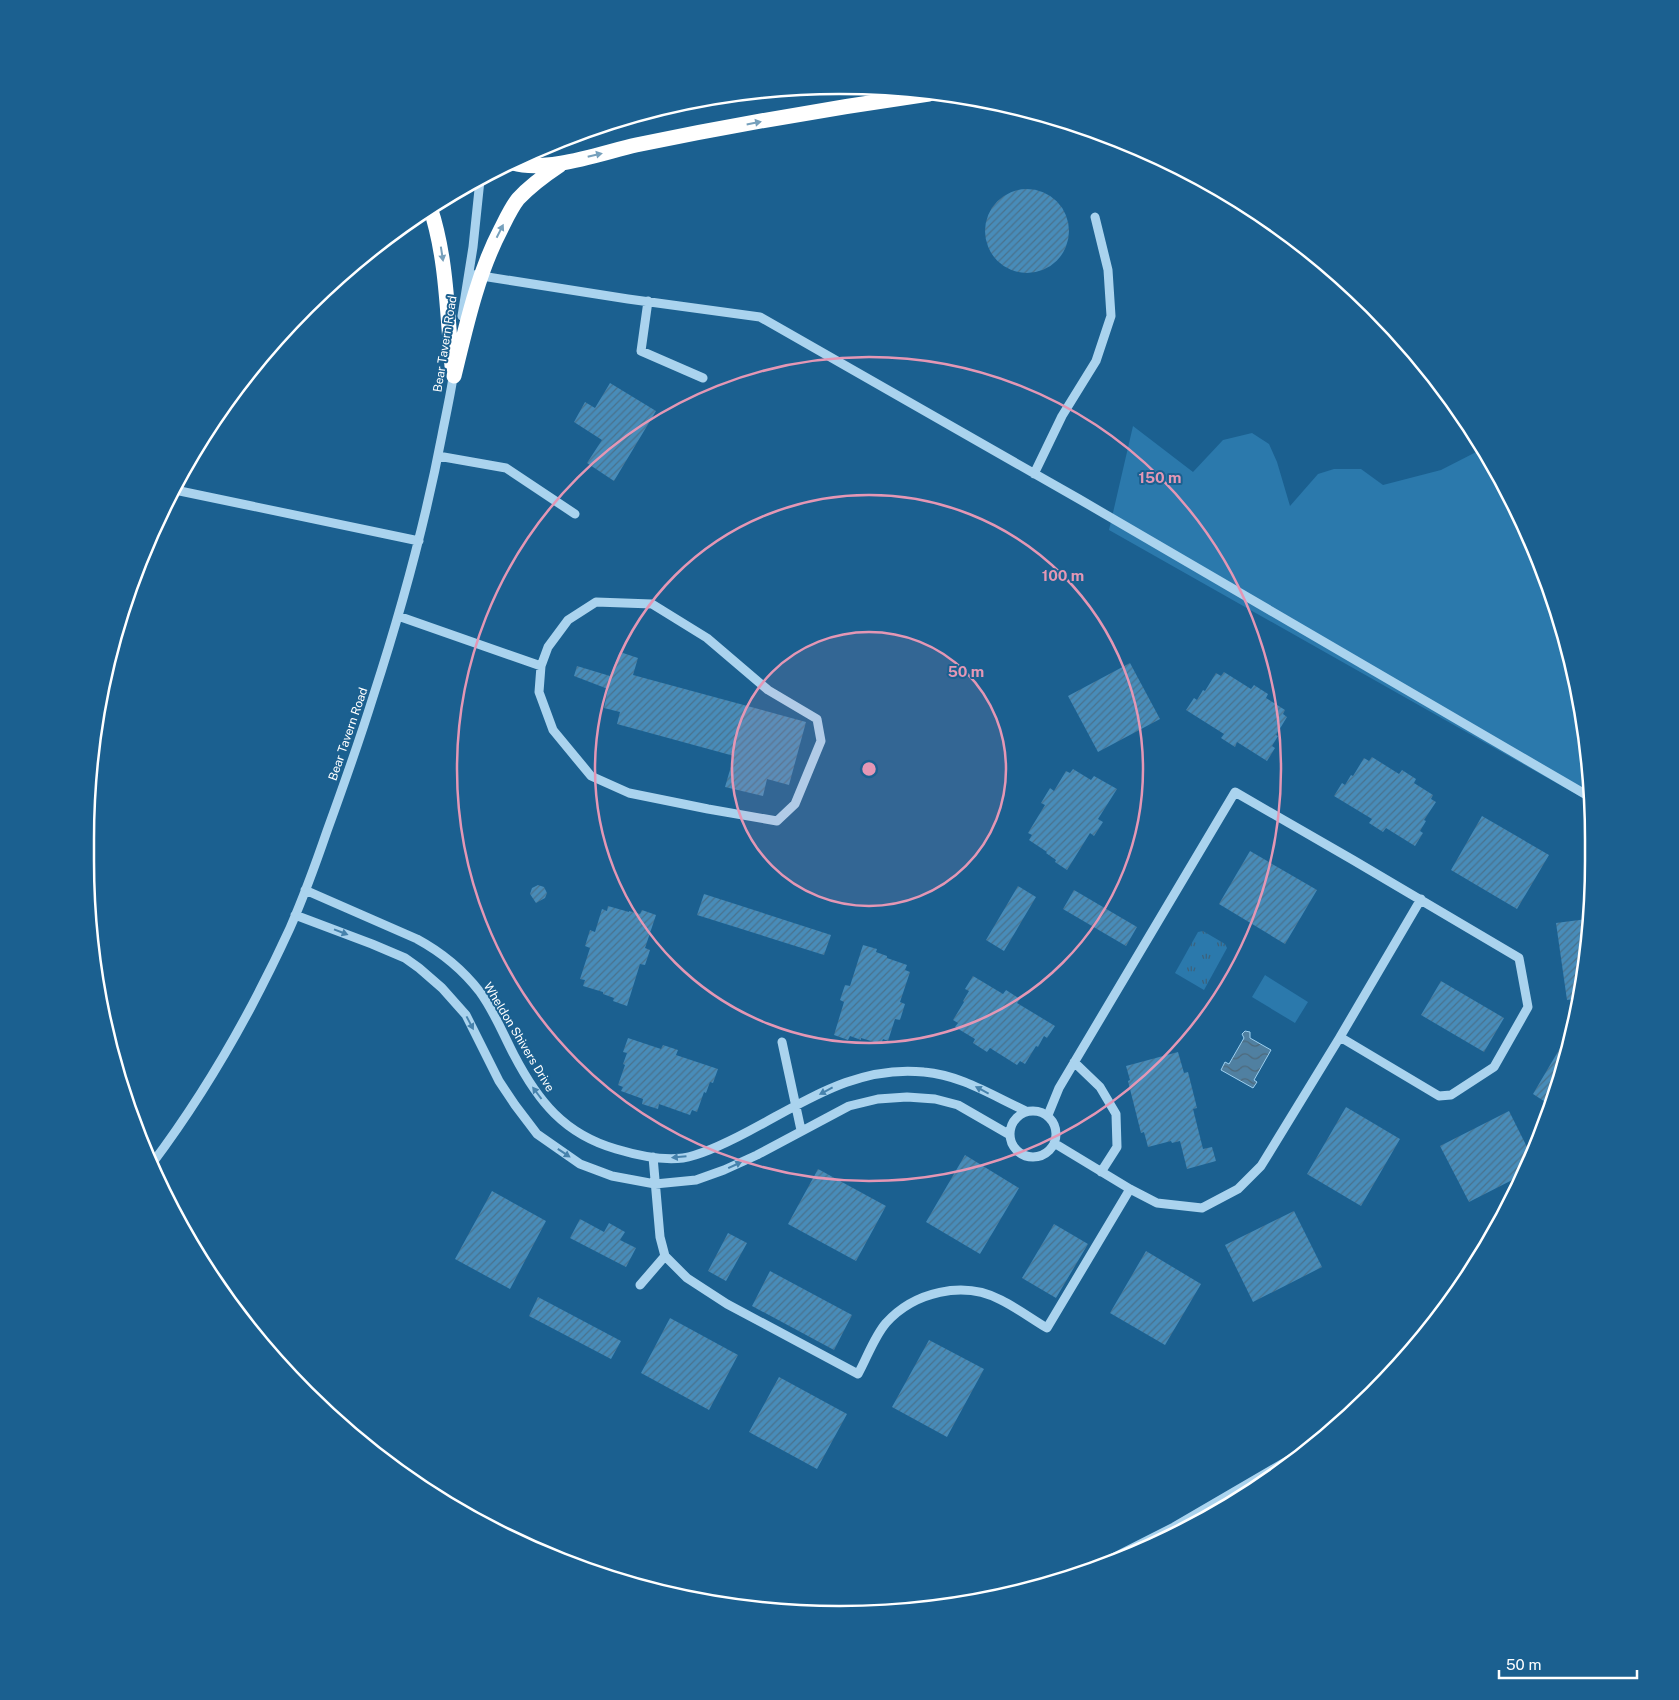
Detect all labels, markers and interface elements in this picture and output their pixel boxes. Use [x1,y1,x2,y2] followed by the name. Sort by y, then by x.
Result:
[746,118,762,126] one-way arrow
[587,151,602,159] one-way arrow
[496,224,504,238] one-way arrow
[438,247,446,263] one-way arrow
[430,295,460,393] street label: Bear Tavern Road
[1138,469,1182,486] text: 150 m
[1042,567,1084,584] text: 100 m
[948,663,984,680] text: 50 m
[325,686,371,782] street label: Bear Tavern Road
[860,760,878,778] centre of rings
[333,929,348,937] one-way arrow
[481,980,557,1094] street label: Wheldon Shivers Drive
[466,1017,475,1030] one-way arrow
[819,1086,833,1095] one-way arrow
[975,1086,989,1094] one-way arrow
[532,1087,543,1100] one-way arrow
[557,1148,571,1158] one-way arrow
[670,1153,686,1161] one-way arrow
[728,1161,742,1169] one-way arrow
[1499,1648,1636,1680] scale bar
[1506,1656,1541,1673] text: 50 m

